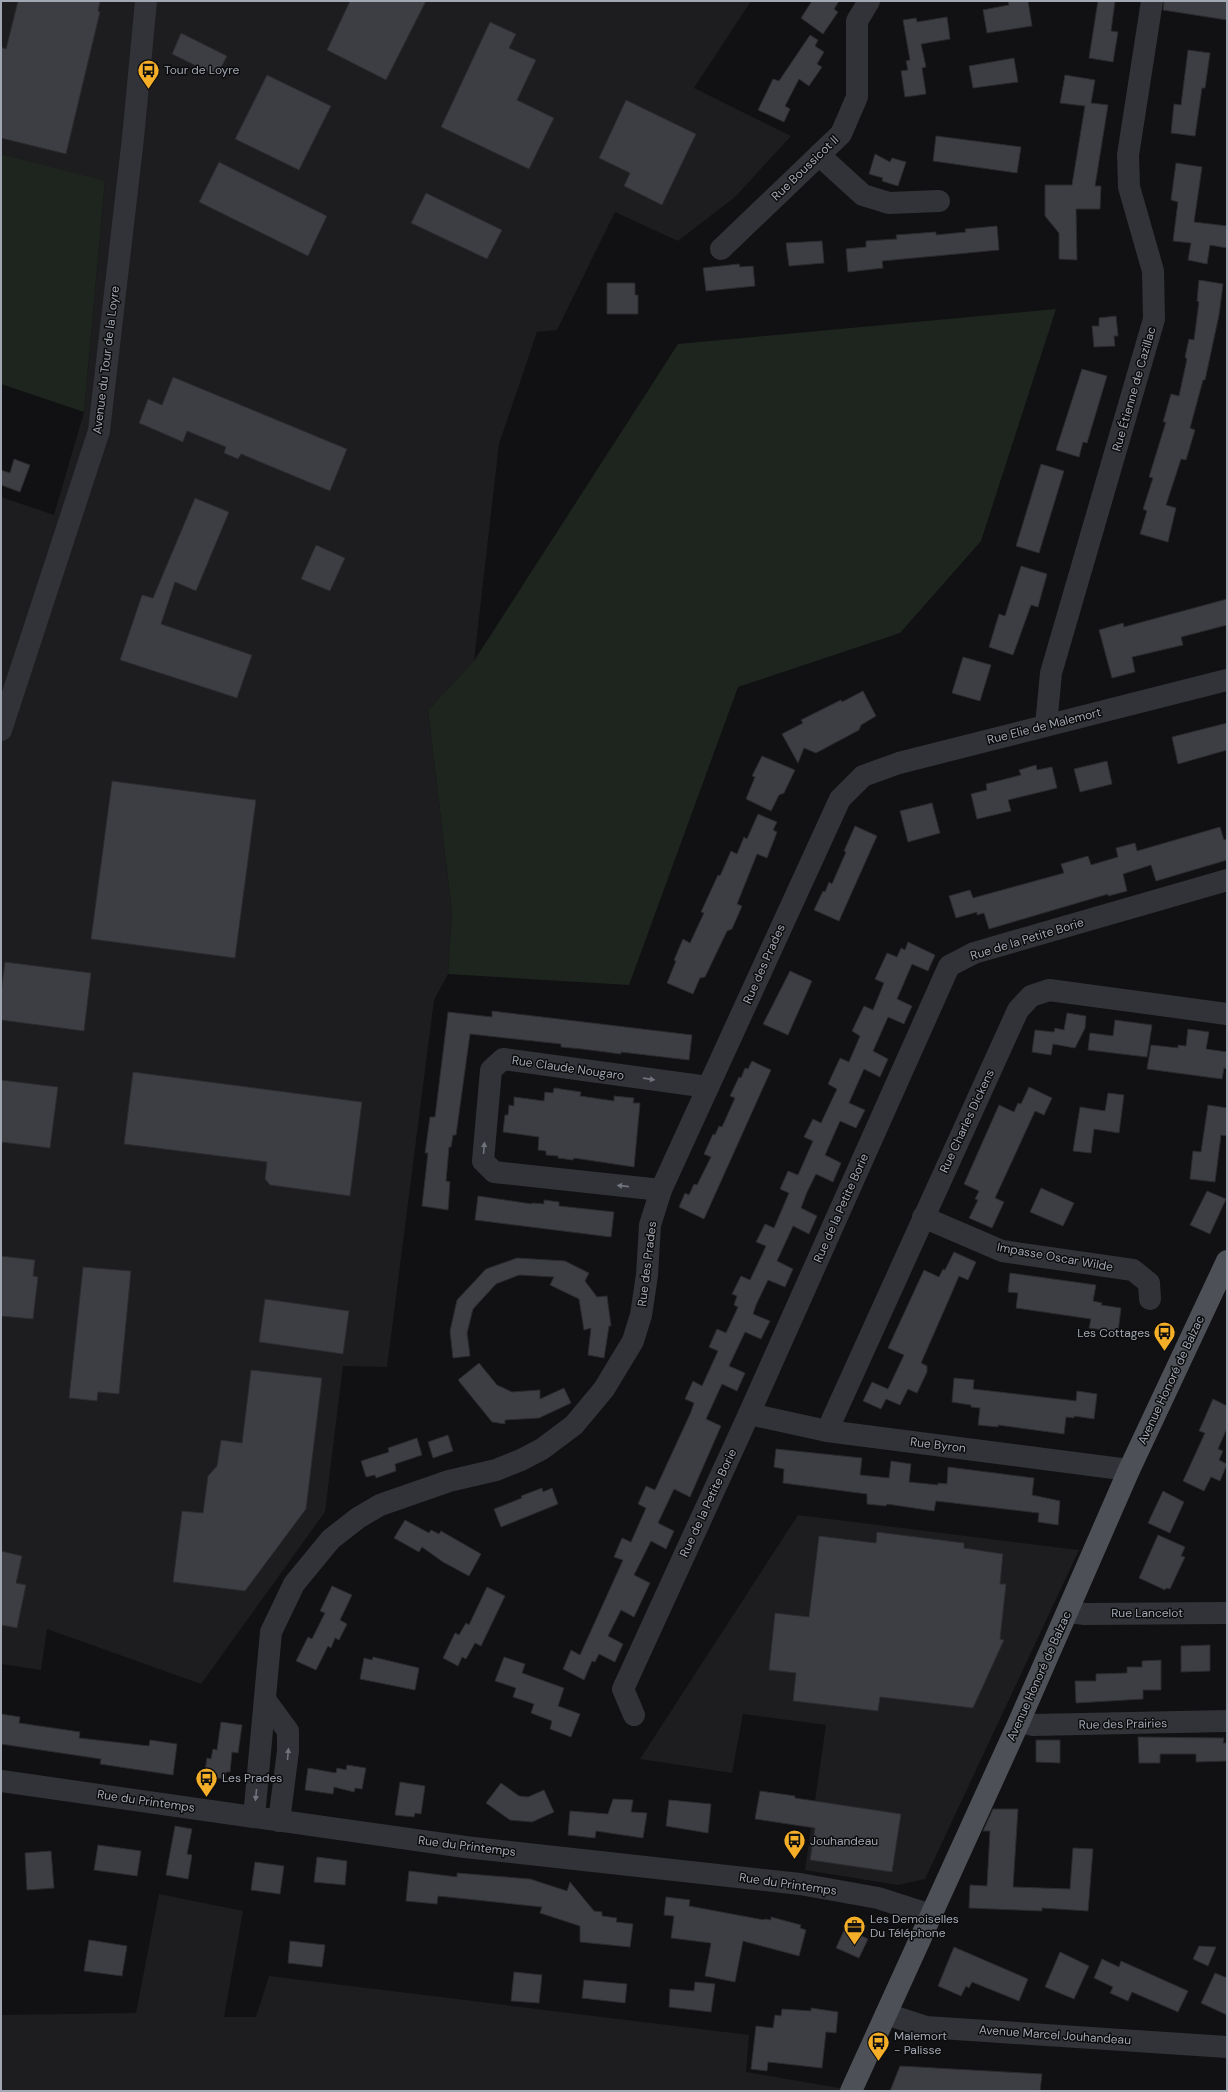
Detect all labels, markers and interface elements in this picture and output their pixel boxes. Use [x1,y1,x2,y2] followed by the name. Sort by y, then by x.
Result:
[136,57,162,90] bus stop icon: Tour de Loyre
[164,62,239,78] place label: Tour de Loyre
[768,132,842,204] street label: Rue Boussicot II
[89,285,123,435] street label: Avenue du Tour de la Loyre
[1109,325,1159,453] street label: Rue Étienne de Cazillac
[985,704,1103,748] street label: Rue Elie de Malemort
[968,914,1086,964] street label: Rue de la Petite Borie
[739,922,789,1006] street label: Rue des Prades
[511,1052,625,1084] street label: Rue Claude Nougaro
[936,1067,998,1175] street label: Rue Charles Dickens
[643,1076,655,1082] one-way arrow
[481,1142,487,1154] one-way arrow
[810,1151,872,1265] street label: Rue de la Petite Borie
[617,1182,629,1189] one-way arrow
[634,1220,660,1308] street label: Rue des Prades
[996,1239,1114,1275] street label: Impasse Oscar Wilde
[1134,1313,1208,1447] street label: Avenue Honoré de Balzac
[1152,1320,1178,1353] bus stop icon: Les Cottages
[1077,1325,1150,1341] place label: Les Cottages
[909,1434,967,1456] street label: Rue Byron
[676,1446,740,1560] street label: Rue de la Petite Borie
[1111,1605,1183,1621] street label: Rue Lancelot
[1003,1609,1075,1743] street label: Avenue Honoré de Balzac
[1079,1715,1167,1733] street label: Rue des Prairies
[284,1748,291,1760] one-way arrow
[193,1765,219,1798] bus stop icon: Les Prades
[222,1770,282,1786] place label: Les Prades
[96,1786,196,1816] street label: Rue du Printemps
[253,1789,260,1802] one-way arrow
[782,1828,808,1861] bus stop icon: Jouhandeau
[417,1832,517,1860] street label: Rue du Printemps
[810,1833,878,1849] place label: Jouhandeau
[738,1869,838,1899] street label: Rue du Printemps
[870,1911,959,1941] place label: Les Demoiselles Du Téléphone
[842,1913,868,1946] office icon: Les Demoiselles Du Téléphone
[978,2022,1132,2048] street label: Avenue Marcel Jouhandeau
[894,2028,947,2058] place label: Malemort - Palisse
[865,2030,891,2063] bus stop icon: Malemort - Palisse

